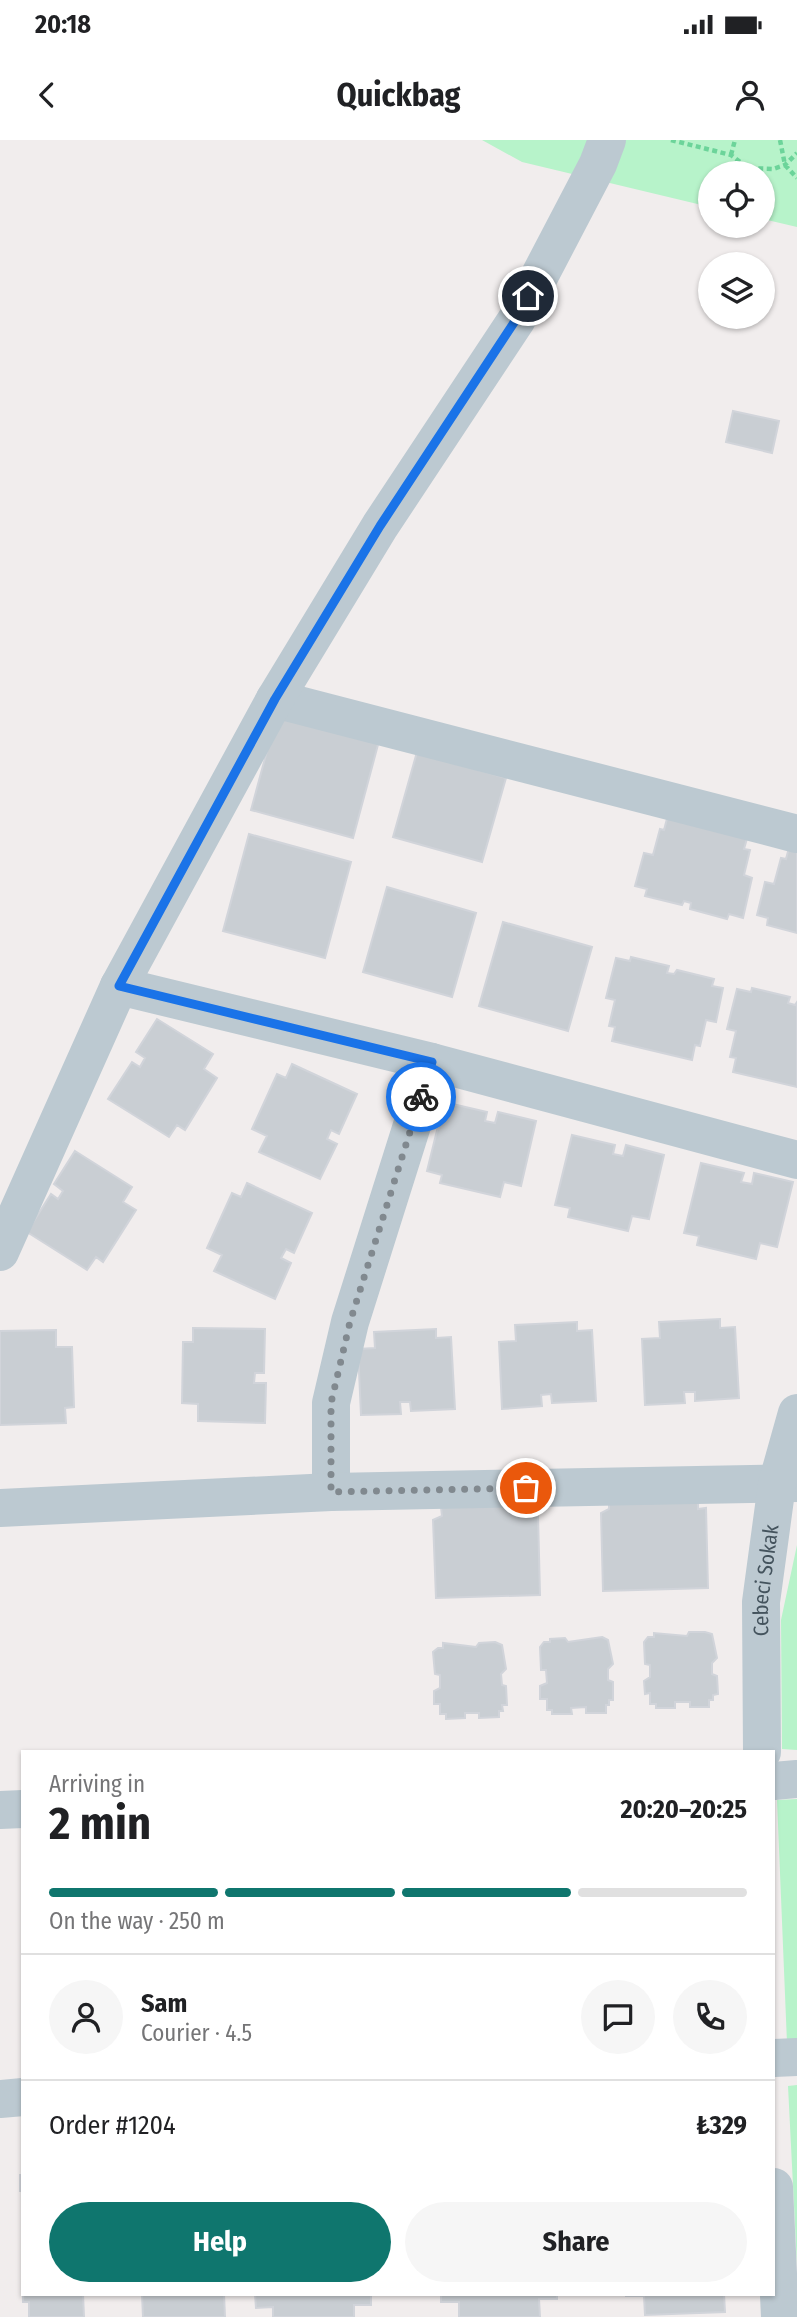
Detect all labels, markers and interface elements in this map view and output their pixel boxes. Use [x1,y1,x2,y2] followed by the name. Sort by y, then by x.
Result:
[35,9,91,40] text: 20:18
[28,76,66,114] icon: back
[337,76,460,114] text: Quickbag
[731,76,769,114] icon: person
[698,161,775,329] map controls
[698,161,775,238] button: locate
[698,252,775,329] button: layers
[498,266,558,326] pin
[509,277,547,315] icon: home
[386,1062,456,1132] courier
[402,1078,440,1116] icon: bike
[496,1458,556,1518] pin
[507,1469,545,1507] icon: bag
[748,1523,784,1636] street label: Cebeci Sokak
[49,1770,145,1798] text: Arriving in
[620,1794,747,1825] text: 20:20–20:25
[49,1796,151,1851] text: 2 min
[49,1907,225,1935] text: On the way · 250 m
[49,1980,123,2054] button: person
[581,1980,655,2054] button: chat
[673,1980,747,2054] button: phone
[141,1988,187,2019] text: Sam
[141,2019,252,2047] text: Courier · 4.5
[49,2110,176,2141] text: Order #1204
[696,2110,747,2141] text: ₺329
[49,2202,391,2282] button: Help
[405,2202,747,2282] button: Share

